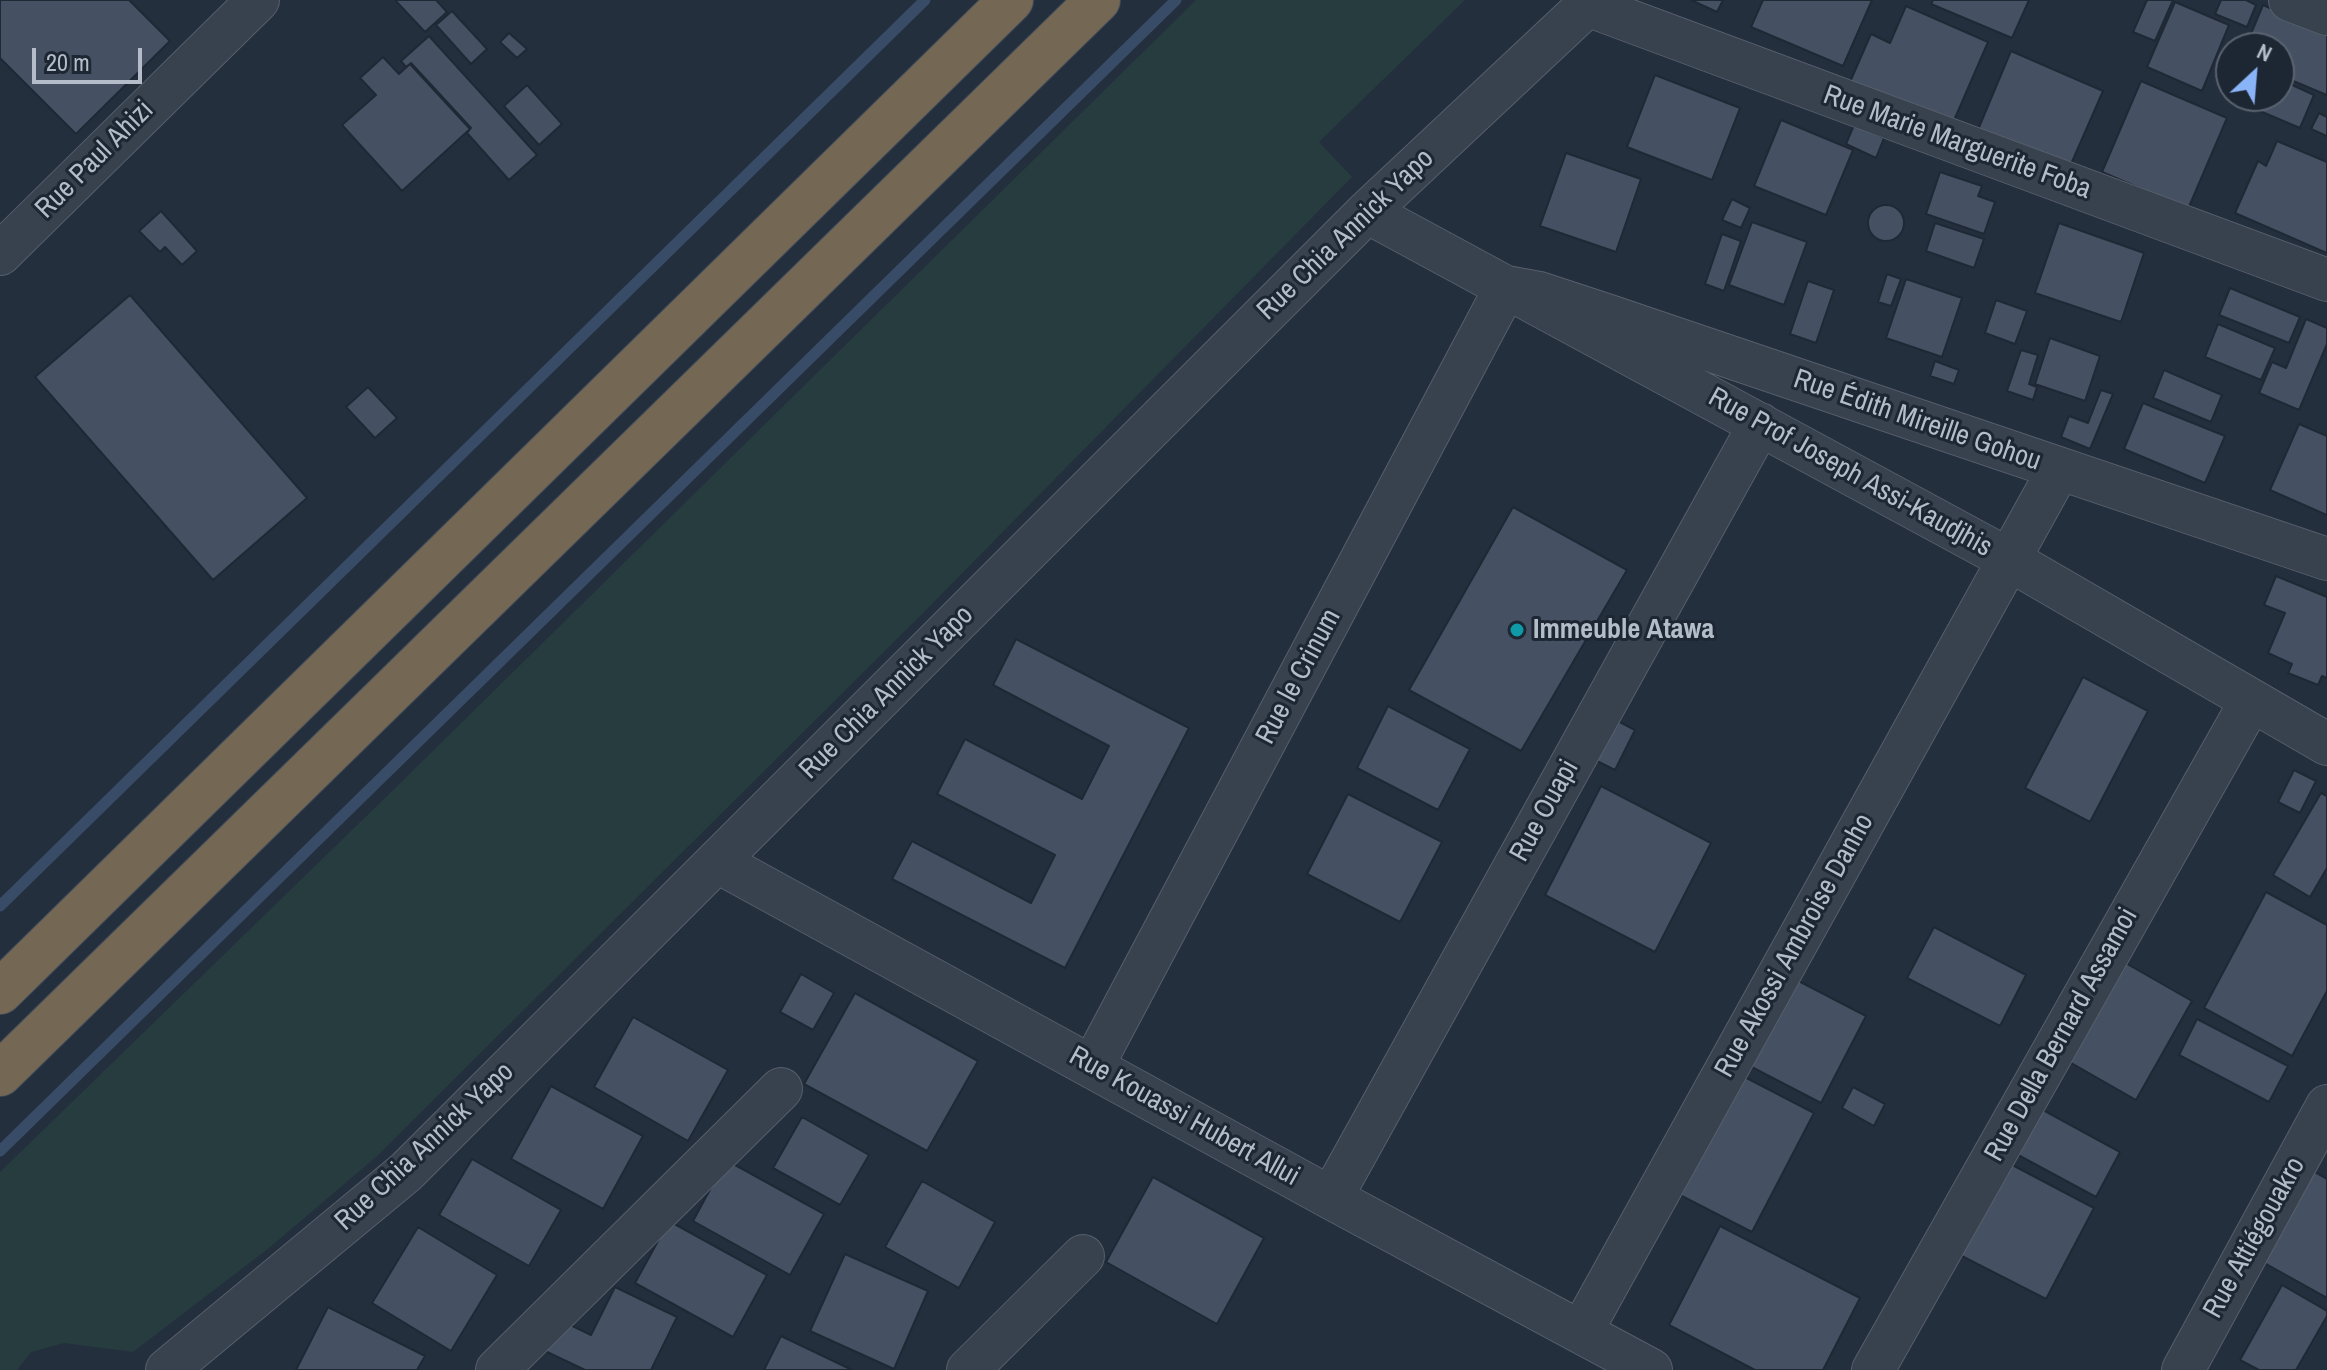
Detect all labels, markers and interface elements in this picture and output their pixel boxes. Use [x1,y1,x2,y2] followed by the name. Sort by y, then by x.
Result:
[36,32,146,82] scale bar
[2215,32,2295,112] north arrow
[2252,36,2277,69] text: N
[46,46,90,78] text: 20 m
[1819,79,2095,207] street label: Rue Marie Marguerite Foba
[29,94,161,226] street label: Rue Paul Ahizi
[1251,142,1441,328] street label: Rue Chia Annick Yapo
[1789,363,2045,479] street label: Rue Édith Mireille Gohou
[1702,381,1998,565] street label: Rue Prof Joseph Assi-Kaudjhis
[793,599,981,787] street label: Rue Chia Annick Yapo
[1249,604,1349,750] street label: Rue le Crinum
[1533,613,1714,647] place label: Immeuble Atawa
[1508,621,1526,639] marker: Immeuble Atawa
[1503,754,1587,868] street label: Rue Ouapi
[1709,808,1881,1084] street label: Rue Akossi Ambroise Danho
[1978,902,2146,1168] street label: Rue Della Bernard Assamoi
[1063,1040,1305,1194] street label: Rue Kouassi Hubert Allui
[329,1056,521,1238] street label: Rue Chia Annick Yapo
[2197,1152,2313,1324] street label: Rue Attiégouakro

